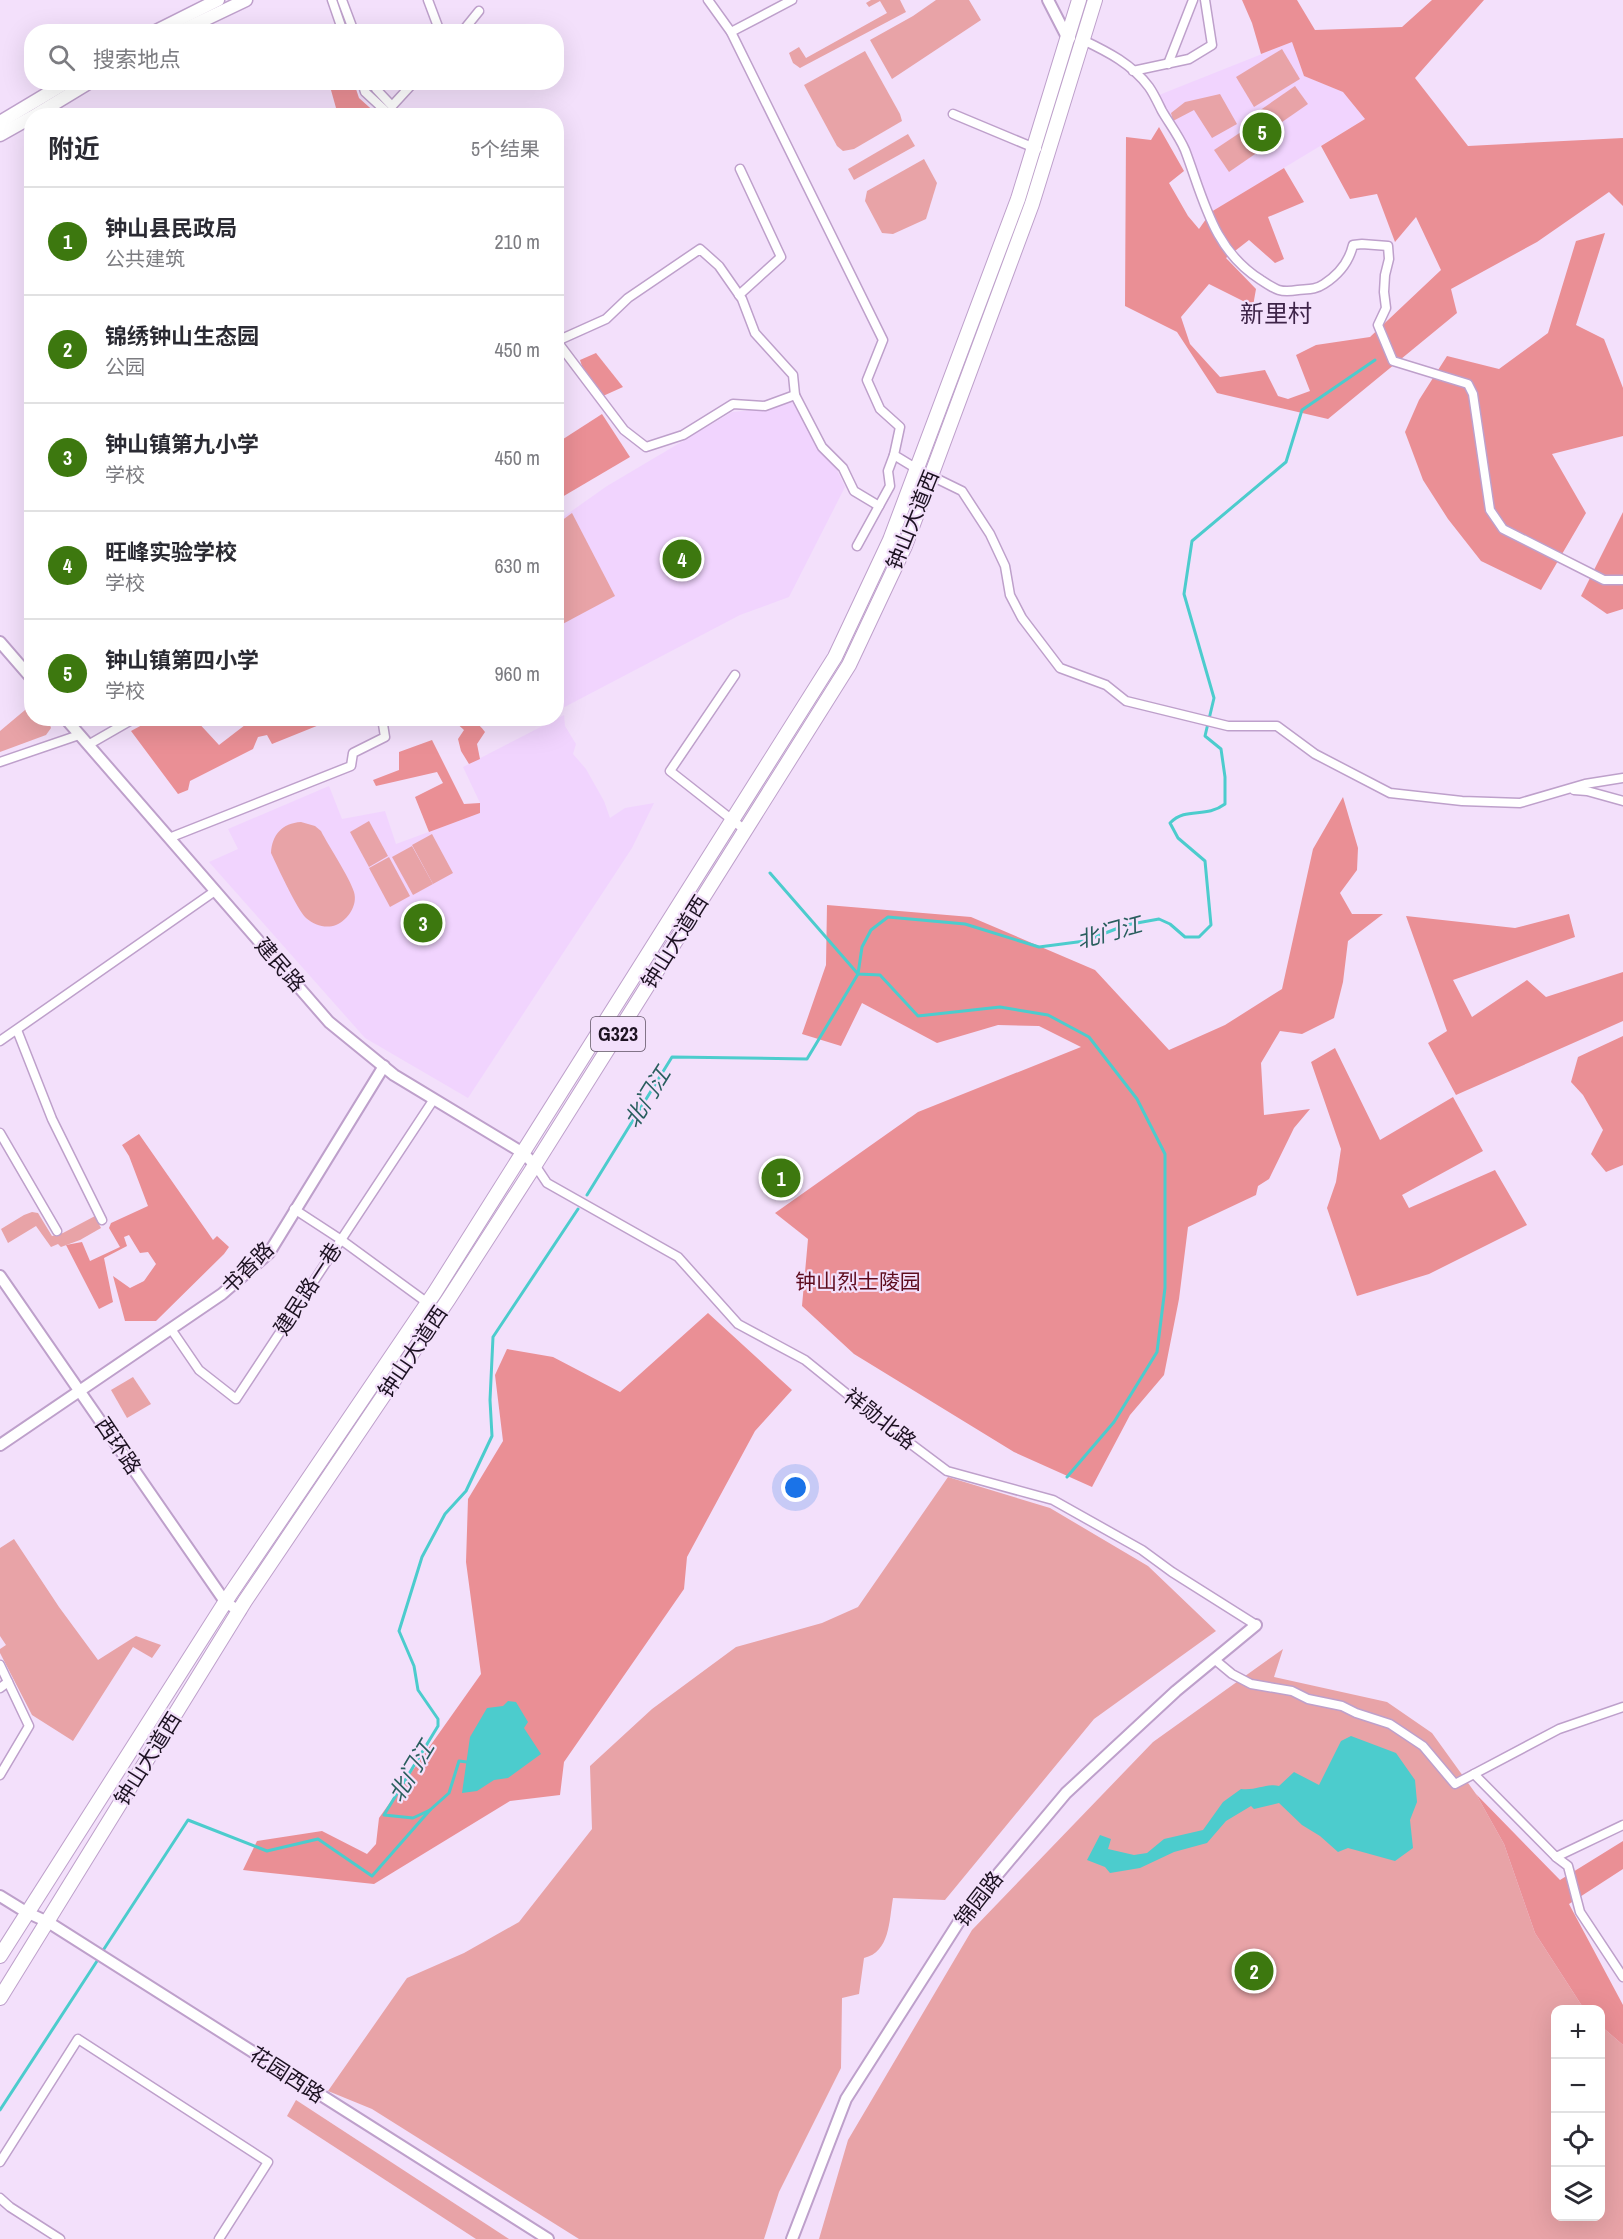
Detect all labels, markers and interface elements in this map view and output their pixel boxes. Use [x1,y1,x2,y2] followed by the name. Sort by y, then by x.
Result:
[24,24,564,90] search box
[45,41,78,74] icon: search
[93,44,181,74] text: 搜索地点
[1242,110,1282,154] pin: 5
[48,131,100,166] text: 附近
[471,135,540,162] text: 5个结果
[105,213,237,243] text: 钟山县民政局
[63,228,72,255] text: 1
[494,228,540,255] text: 210 m
[105,245,185,272] text: 公共建筑
[1240,297,1312,329] district label: 新里村
[105,321,259,351] text: 锦绣钟山生态园
[63,336,72,363] text: 2
[494,336,540,363] text: 450 m
[105,353,145,380] text: 公园
[105,429,259,459] text: 钟山镇第九小学
[63,444,72,471] text: 3
[494,444,540,471] text: 450 m
[105,461,145,488] text: 学校
[879,466,946,574] street label: 钟山大道西
[662,536,702,582] pin: 4
[105,537,237,567] text: 旺峰实验学校
[63,552,72,579] text: 4
[494,552,540,579] text: 630 m
[105,569,145,596] text: 学校
[105,645,259,675] text: 钟山镇第四小学
[63,660,72,687] text: 5
[494,660,540,687] text: 960 m
[105,677,145,704] text: 学校
[634,890,715,994] street label: 钟山大道西
[404,900,442,946] pin: 3
[1073,908,1147,955] water label: 北门江
[249,931,312,998] street label: 建民路
[591,1017,645,1051] road number: G323
[617,1059,678,1133] water label: 北门江
[762,1156,800,1200] pin: 1
[215,1235,280,1300] street label: 书香路
[267,1237,348,1341] street label: 建民路一巷
[795,1267,921,1296] park label: 钟山烈士陵园
[371,1300,454,1403] street label: 钟山大道西
[838,1381,922,1456] street label: 祥勋北路
[89,1411,148,1480] street label: 西环路
[781,1473,810,1502] your location
[107,1707,188,1811] street label: 钟山大道西
[381,1733,442,1807] water label: 北门江
[948,1865,1009,1932] street label: 锦园路
[1234,1948,1274,1994] pin: 2
[1551,2005,1605,2221] map controls
[1551,2005,1605,2059] button: +
[244,2040,330,2110] street label: 花园西路
[1551,2059,1605,2113] button: −
[1551,2113,1605,2167] button: locate
[1551,2167,1605,2221] button: layers

